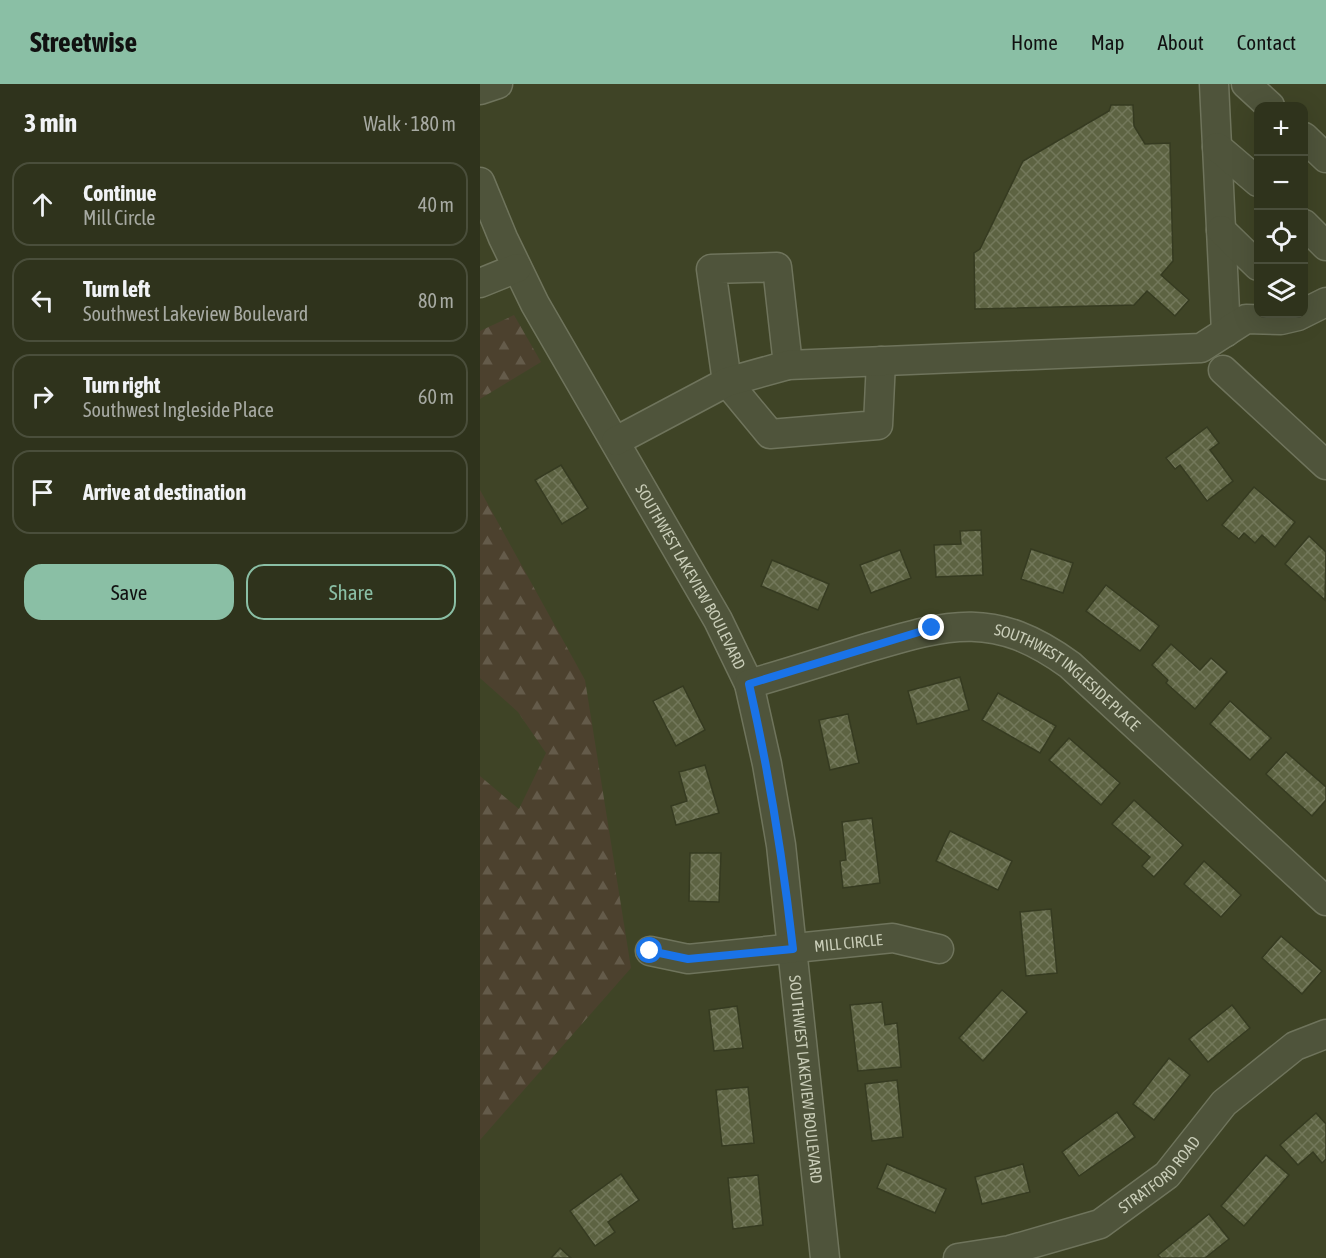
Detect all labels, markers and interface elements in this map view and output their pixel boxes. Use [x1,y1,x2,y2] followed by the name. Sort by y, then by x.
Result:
[30,26,137,58] text: Streetwise
[1011,30,1058,54] text: Home
[1091,30,1125,54] text: Map
[1158,30,1204,54] text: About
[1237,30,1296,54] text: Contact
[1254,102,1308,318] map controls
[1254,102,1308,156] button: +
[24,108,77,138] text: 3 min
[364,112,456,135] text: Walk · 180 m
[1254,156,1308,210] button: −
[83,180,157,206] text: Continue
[26,188,59,221] icon: ahead
[418,193,454,216] text: 40 m
[83,206,155,229] text: Mill Circle
[1254,210,1308,264] button: locate
[1254,264,1308,318] button: layers
[83,276,150,302] text: Turn left
[26,284,59,317] icon: left
[418,289,454,312] text: 80 m
[83,302,308,325] text: Southwest Lakeview Boulevard
[83,372,160,398] text: Turn right
[26,380,59,413] icon: right
[418,385,454,408] text: 60 m
[83,398,274,421] text: Southwest Ingleside Place
[26,476,59,509] icon: arrive
[83,479,246,505] text: Arrive at destination
[632,481,749,672] street label: SOUTHWEST LAKEVIEW BOULEVARD
[24,564,234,620] button: Save
[246,564,456,620] button: Share
[918,614,944,640] route end
[993,620,1144,734] street label: SOUTHWEST INGLESIDE PLACE
[813,930,884,955] street label: MILL CIRCLE
[636,937,662,963] route start
[786,974,826,1184] street label: SOUTHWEST LAKEVIEW BOULEVARD
[1115,1132,1203,1216] street label: STRATFORD ROAD

